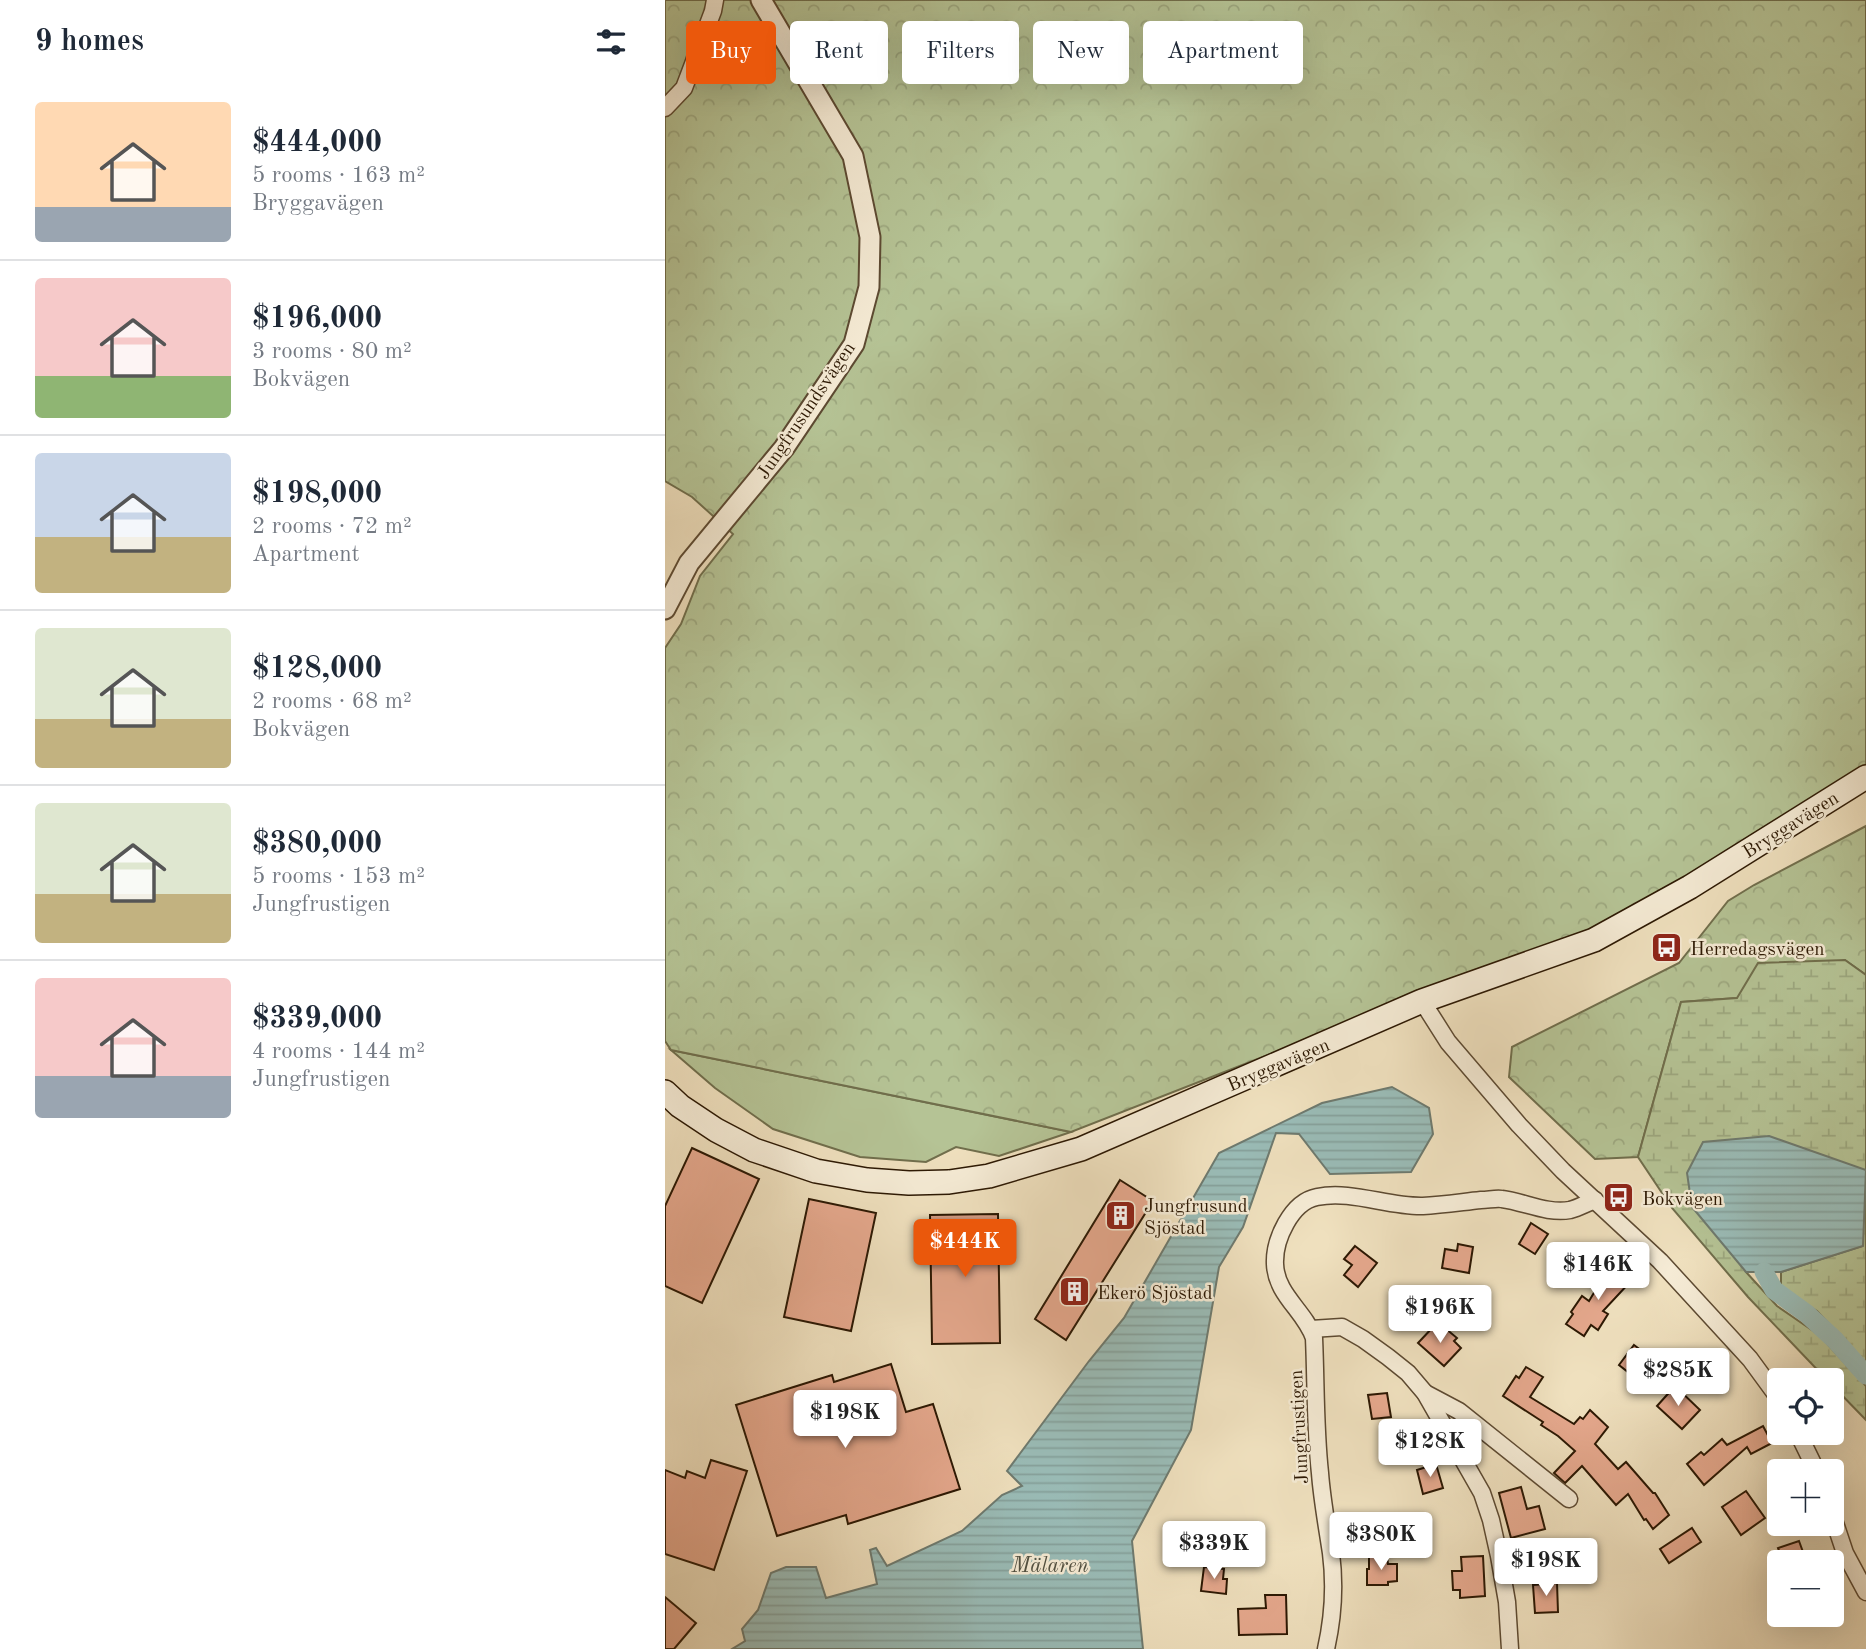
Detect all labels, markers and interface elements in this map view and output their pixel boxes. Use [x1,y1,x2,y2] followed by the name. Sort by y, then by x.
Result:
[686,21,776,84] chip: Buy
[790,21,888,84] chip: Rent
[902,21,1019,84] chip: Filters
[1033,21,1129,84] chip: New
[1143,21,1303,84] chip: Apartment
[592,23,630,61] icon: filters
[35,27,144,57] text: 9 homes
[252,128,382,158] text: $444,000
[91,130,175,214] icon: home
[252,164,425,187] text: 5 rooms · 163 m²
[252,192,384,215] text: Bryggavägen
[252,304,382,334] text: $196,000
[91,306,175,390] icon: home
[754,339,860,483] street label: Jungfrusundsvägen
[252,340,412,363] text: 3 rooms · 80 m²
[252,368,350,391] text: Bokvägen
[252,479,382,509] text: $198,000
[91,481,175,565] icon: home
[252,515,412,538] text: 2 rooms · 72 m²
[252,543,360,566] text: Apartment
[252,654,382,684] text: $128,000
[91,656,175,740] icon: home
[252,690,412,713] text: 2 rooms · 68 m²
[252,718,350,741] text: Bokvägen
[1740,789,1843,863] street label: Bryggavägen
[252,829,382,859] text: $380,000
[91,831,175,915] icon: home
[252,865,425,888] text: 5 rooms · 153 m²
[252,893,391,916] text: Jungfrustigen
[1650,931,1684,965] bus stop icon: Herredagsvägen
[1690,941,1825,960] place label: Herredagsvägen
[252,1004,382,1034] text: $339,000
[91,1006,175,1090] icon: home
[1225,1036,1333,1096] street label: Bryggavägen
[252,1040,425,1063] text: 4 rooms · 144 m²
[252,1068,391,1091] text: Jungfrustigen
[1602,1181,1636,1215] bus stop icon: Bokvägen
[1642,1191,1723,1210] place label: Bokvägen
[1144,1198,1248,1239] place label: Jungfrusund Sjöstad
[1104,1199,1138,1233] building icon: Jungfrusund Sjöstad
[916,1220,1014,1279] pin: $444K
[929,1230,1001,1253] text: $444K
[1549,1242,1647,1302] pin: $146K
[1562,1253,1634,1276] text: $146K
[1057,1275,1091,1309] building icon: Ekerö Sjöstad
[1097,1285,1213,1304] place label: Ekerö Sjöstad
[1391,1286,1489,1345] pin: $196K
[1404,1296,1476,1319] text: $196K
[1629,1348,1727,1408] pin: $285K
[1642,1359,1714,1382] text: $285K
[1767,1368,1844,1627] map controls
[1767,1368,1844,1445] button: locate
[1288,1369,1313,1484] street label: Jungfrustigen
[796,1390,894,1450] pin: $198K
[809,1401,881,1424] text: $198K
[1381,1420,1479,1479] pin: $128K
[1394,1430,1466,1453] text: $128K
[1767,1459,1844,1536] button: +
[1332,1512,1430,1572] pin: $380K
[1165,1522,1263,1581] pin: $339K
[1345,1523,1417,1546] text: $380K
[1178,1532,1250,1555] text: $339K
[1497,1538,1595,1598] pin: $198K
[1510,1549,1582,1572] text: $198K
[1767,1550,1844,1627] button: −
[1010,1556,1089,1577] water label: Mälaren

